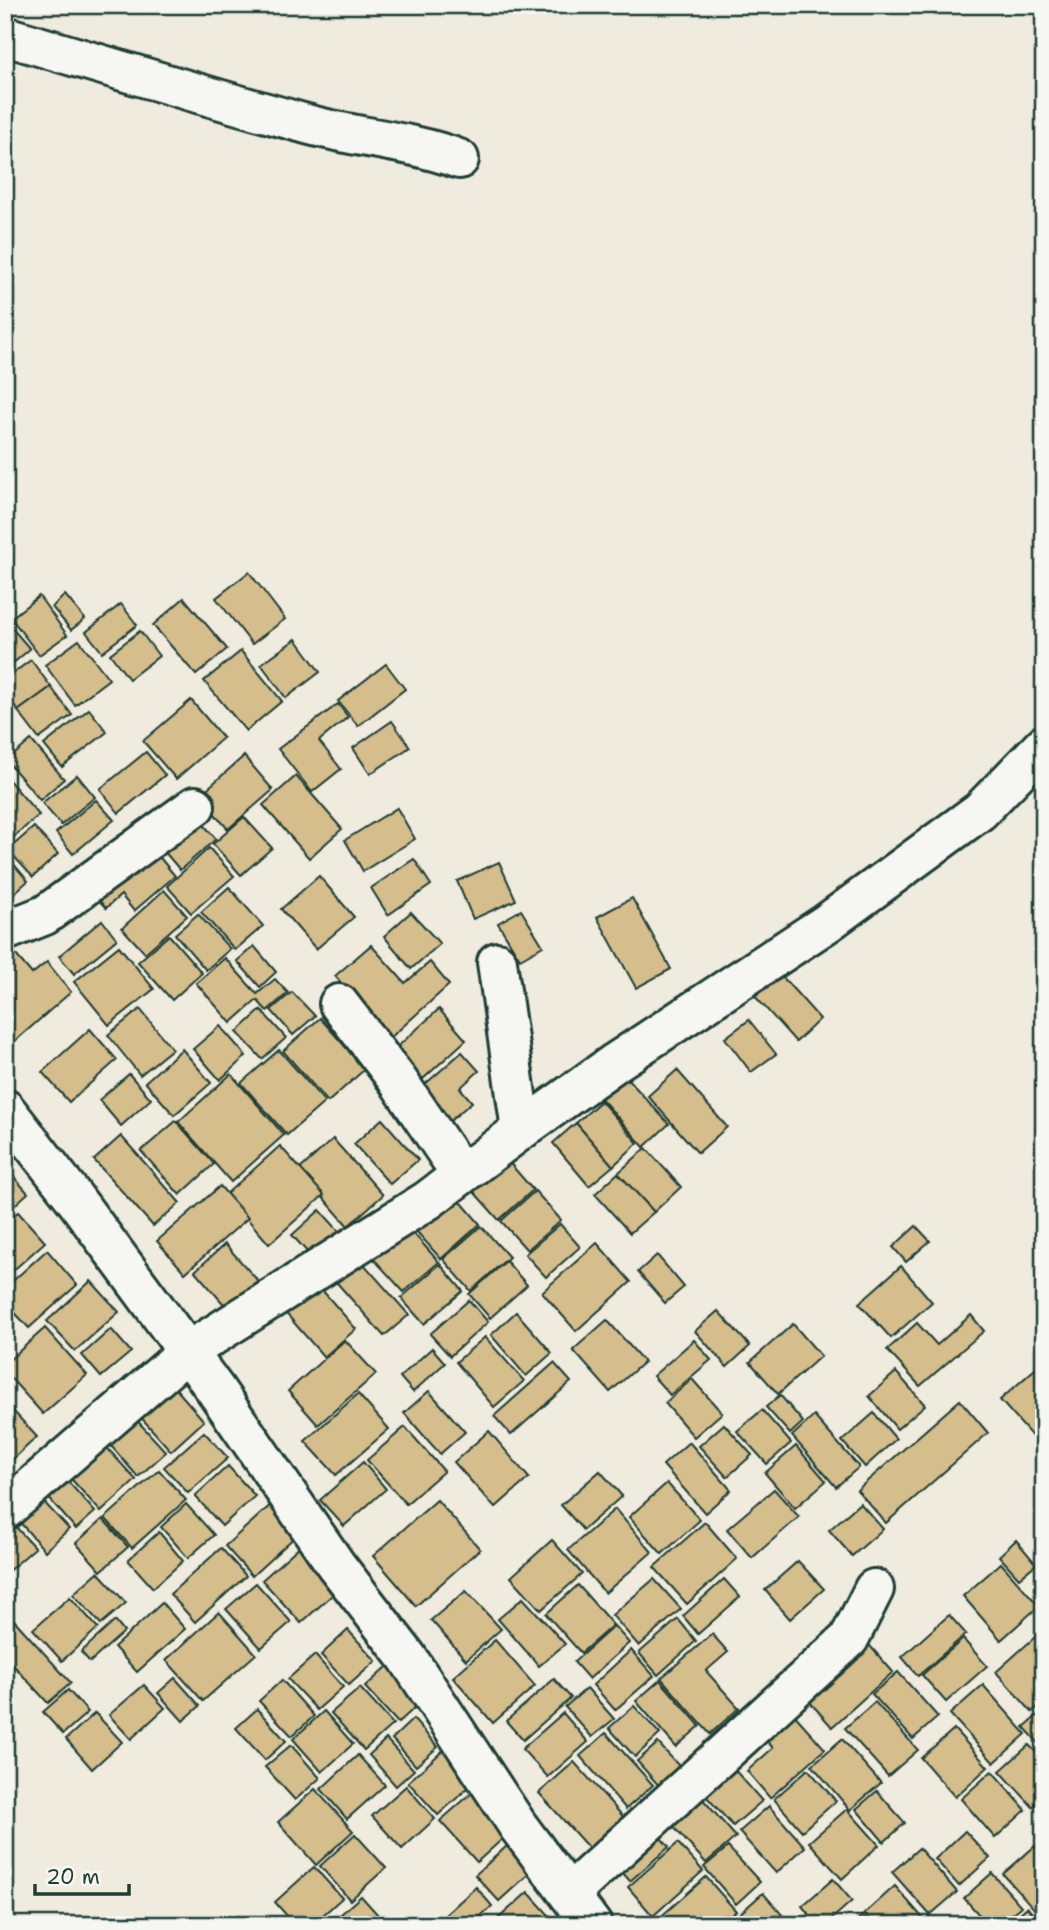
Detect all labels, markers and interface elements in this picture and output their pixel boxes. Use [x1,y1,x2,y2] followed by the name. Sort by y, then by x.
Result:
[35,1853,130,1897] scale bar
[46,1863,100,1891] text: 20 m

